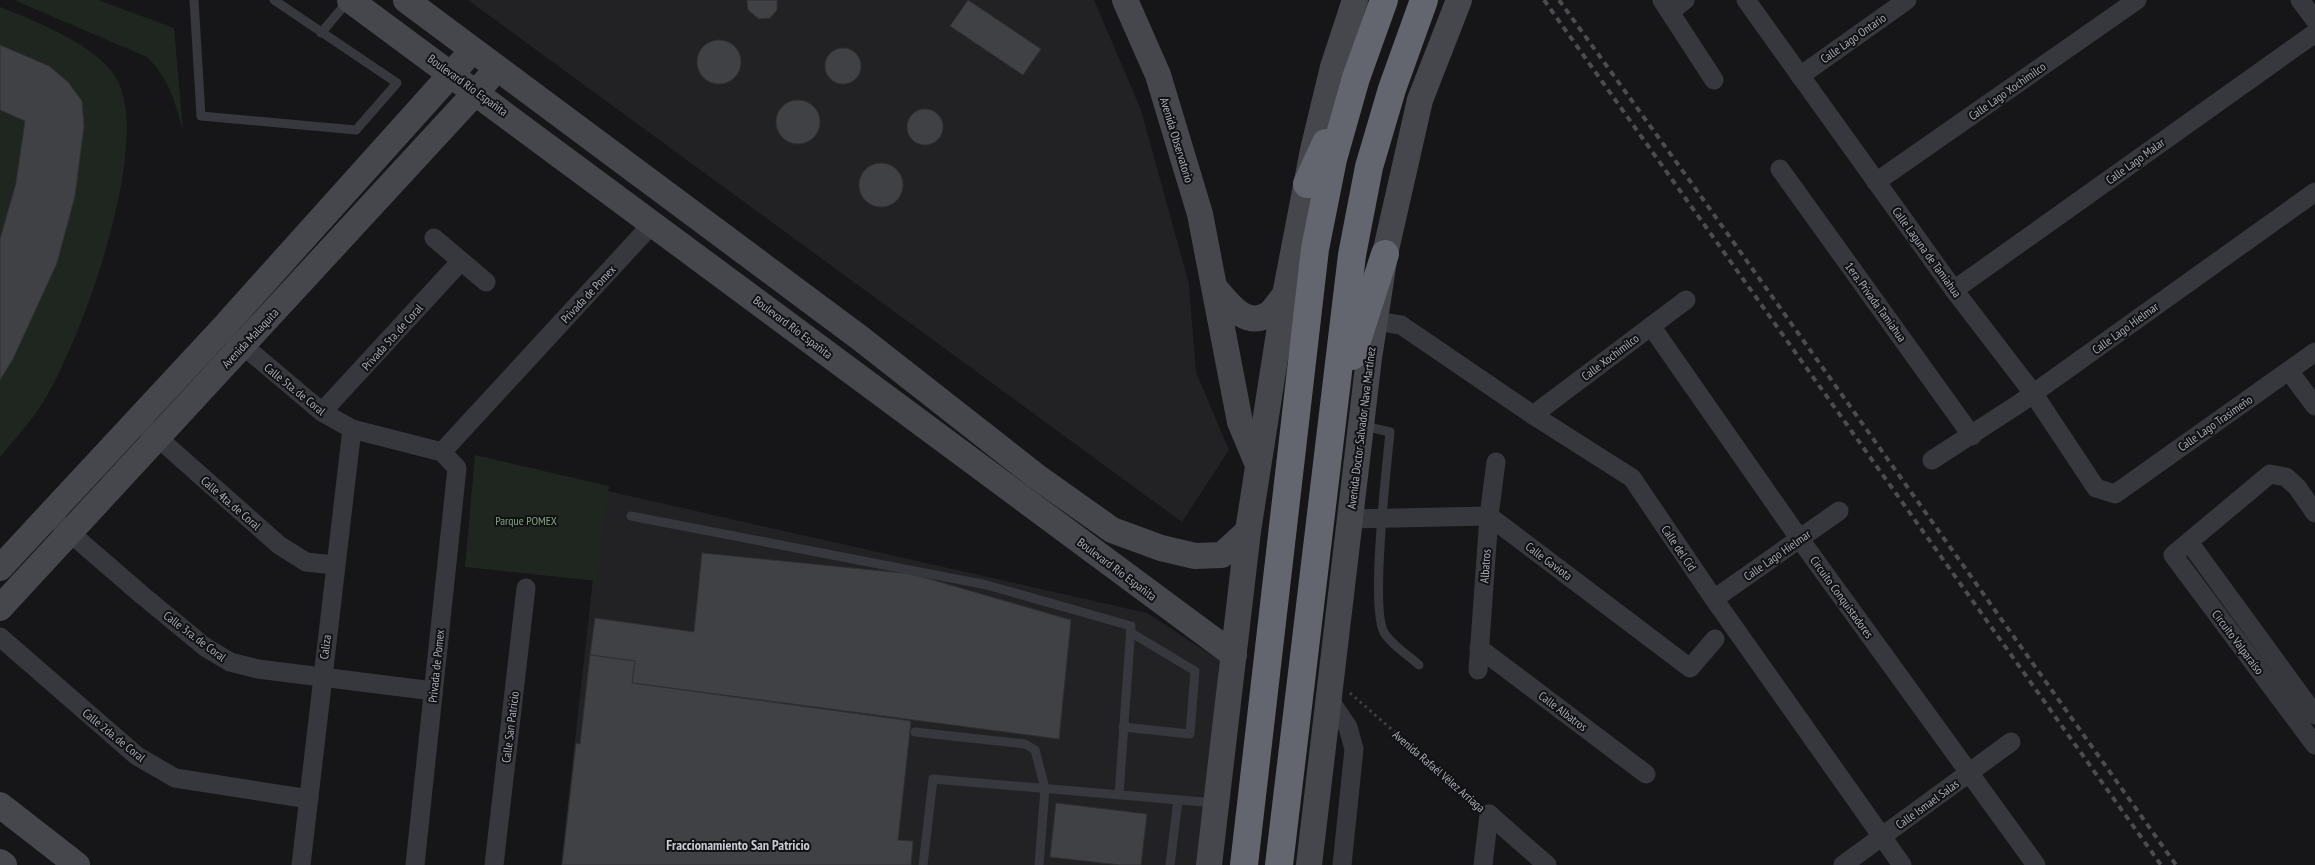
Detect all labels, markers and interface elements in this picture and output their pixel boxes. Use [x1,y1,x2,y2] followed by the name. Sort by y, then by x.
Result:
[1817,10,1889,66] street label: Calle Lago Ontario
[425,51,511,119] street label: Boulevard Río Españita
[1966,59,2048,123] street label: Calle Lago Xochimilco
[1157,96,1197,184] street label: Avenida Observatorio
[2103,134,2168,187] street label: Calle Lago Malar
[1889,204,1965,300] street label: Calle Laguna de Tamiahua
[1842,259,1910,345] street label: 1era. Privada Tamiahua
[557,262,619,326] street label: Privada de Pomex
[750,292,836,362] street label: Boulevard Río Españita
[2089,298,2162,357] street label: Calle Lago Hielmar
[358,301,426,373] street label: Privada 5ta. de Coral
[218,305,282,371] street label: Avenida Malaquita
[1578,330,1642,384] street label: Calle Xochimilco
[1344,346,1378,510] street label: Avenida Doctor Salvador Nava Martínez
[261,360,329,418] street label: Calle 5ta. de Coral
[2175,392,2255,454] street label: Calle Lago Trasimeño
[198,473,264,533] street label: Calle 4ta. de Coral
[495,513,557,528] park label: Parque POMEX
[1658,522,1700,574] street label: Calle del Cid
[1741,526,1814,584] street label: Calle Lago Hielmar
[1074,534,1160,604] street label: Boulevard Río Españita
[1523,539,1575,584] street label: Calle Gaviota
[1476,548,1494,584] street label: Albatros
[1807,553,1877,641] street label: Circuito Conquistadores
[2209,607,2267,677] street label: Circuito Valparaíso
[161,608,229,665] street label: Calle 3ra. de Coral
[425,629,447,703] street label: Privada de Pomex
[316,634,334,660] street label: Caliza
[1536,688,1590,734] street label: Calle Albatros
[498,690,522,764] street label: Calle San Patricio
[80,705,149,765] street label: Calle 2da. de Coral
[1390,727,1488,815] street label: Avenida Rafaél Vélez Arriaga
[1892,776,1962,832] street label: Calle Ismael Salas
[666,836,810,854] district label: Fraccionamiento San Patricio

